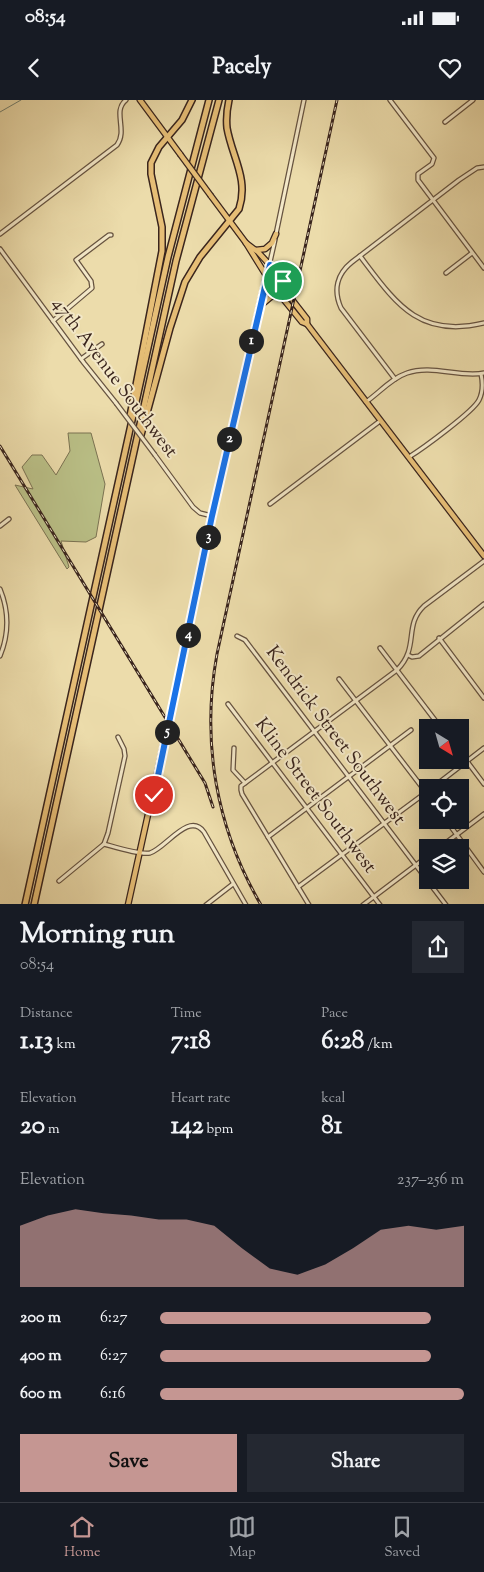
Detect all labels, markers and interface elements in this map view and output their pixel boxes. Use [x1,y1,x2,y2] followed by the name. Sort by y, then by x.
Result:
[25,4,66,31] text: 08:54
[213,52,271,84] text: Pacely
[20,54,48,82] icon: back
[436,54,464,82] icon: heart
[262,260,304,302] pin
[269,267,297,295] icon: arrive
[45,292,184,464] street label: 47th Avenue Southwest
[238,328,264,354] pin: 1
[249,331,254,351] text: 1
[216,426,242,452] pin: 2
[226,429,233,449] text: 2
[196,524,220,550] pin: 3
[206,527,211,547] text: 3
[176,622,200,648] pin: 4
[185,625,192,645] text: 4
[259,641,412,832] street label: Kendrick Street Southwest
[248,713,383,880] street label: Kline Street Southwest
[419,719,469,769] north arrow
[419,719,469,889] map controls
[154,720,180,744] pin: 5
[165,722,170,742] text: 5
[133,774,175,816] pin
[419,779,469,829] button: locate
[140,781,168,809] icon: check
[419,839,469,889] button: layers
[20,915,175,955] text: Morning run
[412,921,464,973] button: share
[20,954,54,977] text: 08:54
[20,1004,73,1024] text: Distance
[171,1004,202,1024] text: Time
[321,1004,348,1024] text: Pace
[20,1024,53,1060] text: 1.13
[171,1024,211,1060] text: 7:18
[321,1024,364,1060] text: 6:28
[53,1035,76,1055] text: km
[364,1035,393,1055] text: /km
[20,1089,77,1109] text: Elevation
[171,1089,230,1109] text: Heart rate
[321,1089,345,1109] text: kcal
[20,1109,45,1145] text: 20
[171,1109,203,1145] text: 142
[321,1109,342,1145] text: 81
[45,1120,60,1140] text: m
[203,1120,233,1140] text: bpm
[20,1169,85,1192] text: Elevation
[397,1169,464,1192] text: 237–256 m
[20,1307,61,1330] text: 200 m
[100,1307,127,1330] text: 6:27
[20,1345,62,1368] text: 400 m
[100,1345,127,1368] text: 6:27
[20,1383,62,1406] text: 600 m
[100,1383,125,1406] text: 6:16
[20,1434,237,1492] button: Save
[247,1434,464,1492] button: Share
[64,1513,101,1563] tab: Home
[228,1513,256,1563] tab: Map
[384,1513,420,1563] tab: Saved

